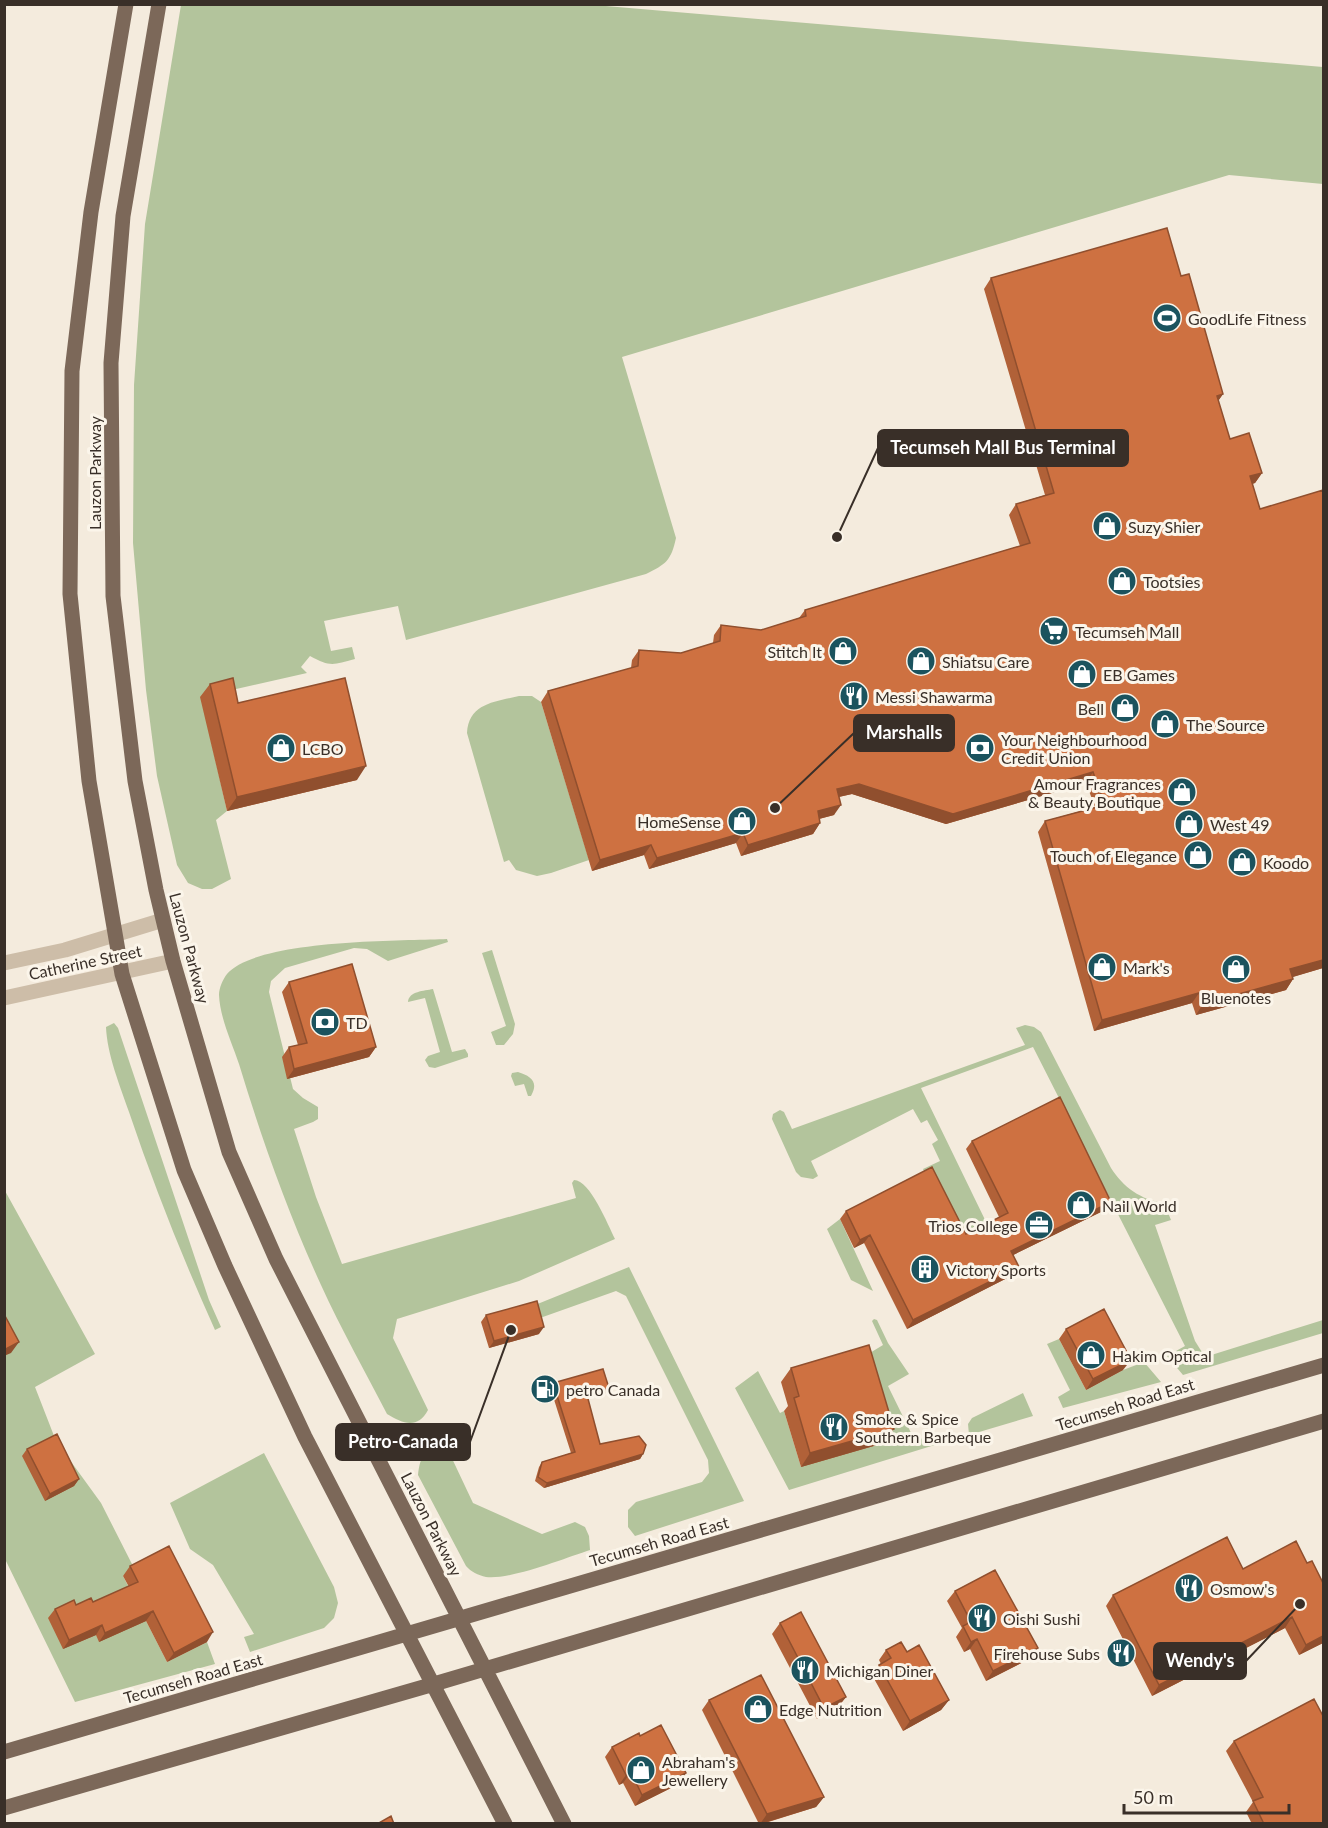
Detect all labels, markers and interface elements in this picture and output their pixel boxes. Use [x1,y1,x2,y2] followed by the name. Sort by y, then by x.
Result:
[1151,302,1183,334] sports icon: GoodLife Fitness
[1188,309,1306,328] place label: GoodLife Fitness
[85,415,104,530] street label: Lauzon Parkway
[878,430,1128,466] callout: Tecumseh Mall Bus Terminal
[890,436,1116,458] text: Tecumseh Mall Bus Terminal
[1091,510,1123,542] shop icon: Suzy Shier
[1128,517,1200,536] place label: Suzy Shier
[1106,565,1138,597] shop icon: Tootsies
[1143,572,1200,591] place label: Tootsies
[1038,615,1070,647] supermarket icon: Tecumseh Mall
[1075,622,1179,641] place label: Tecumseh Mall
[827,635,859,667] shop icon: Stitch It
[767,642,822,661] place label: Stitch It
[905,645,937,677] shop icon: Shiatsu Care
[942,652,1029,671] place label: Shiatsu Care
[1066,658,1098,690] shop icon: EB Games
[1103,665,1175,684] place label: EB Games
[838,680,870,712] restaurant icon: Messi Shawarma
[875,687,993,706] place label: Messi Shawarma
[1109,692,1141,724] shop icon: Bell
[1078,699,1104,718] place label: Bell
[1149,708,1181,740] shop icon: The Source
[854,715,954,751] callout: Marshalls
[1186,715,1265,734] place label: The Source
[866,721,942,743] text: Marshalls
[1001,730,1147,767] place label: Your Neighbourhood Credit Union
[265,732,297,764] shop icon: LCBO
[964,732,996,764] bank icon: Your Neighbourhood Credit Union
[302,739,344,758] place label: LCBO
[1028,774,1161,811] place label: Amour Fragrances & Beauty Boutique
[1166,776,1198,808] shop icon: Amour Fragrances & Beauty Boutique
[726,805,758,837] shop icon: HomeSense
[1173,808,1205,840] shop icon: West 49
[637,812,721,831] place label: HomeSense
[1210,815,1269,834] place label: West 49
[1182,839,1214,871] shop icon: Touch of Elegance
[1050,846,1177,865] place label: Touch of Elegance
[1226,846,1258,878] shop icon: Koodo
[1263,853,1309,872] place label: Koodo
[166,890,214,1006] street label: Lauzon Parkway
[27,941,143,983] street label: Catherine Street
[1086,951,1118,983] shop icon: Mark's
[1220,953,1252,985] shop icon: Bluenotes
[1123,958,1170,977] place label: Mark's
[1201,988,1271,1007] place label: Bluenotes
[309,1006,341,1038] bank icon: TD
[346,1013,368,1032] place label: TD
[1065,1189,1097,1221] shop icon: Nail World
[1102,1196,1177,1215] place label: Nail World
[1023,1209,1055,1241] office icon: Trios College
[928,1216,1018,1235] place label: Trios College
[909,1253,941,1285] building icon: Victory Sports
[946,1260,1046,1279] place label: Victory Sports
[1075,1339,1107,1371] shop icon: Hakim Optical
[1112,1346,1212,1365] place label: Hakim Optical
[529,1373,561,1405] fuel station icon: petro Canada
[1054,1374,1197,1434] street label: Tecumseh Road East
[566,1380,660,1399] place label: petro Canada
[855,1409,991,1446] place label: Smoke & Spice Southern Barbeque
[818,1411,850,1443] restaurant icon: Smoke & Spice Southern Barbeque
[336,1424,470,1460] callout: Petro-Canada
[348,1430,458,1452] text: Petro-Canada
[398,1469,467,1580] street label: Lauzon Parkway
[587,1512,731,1570] street label: Tecumseh Road East
[1173,1572,1205,1604] restaurant icon: Osmow's
[1210,1579,1274,1598] place label: Osmow's
[966,1602,998,1634] restaurant icon: Oishi Sushi
[1003,1609,1080,1628] place label: Oishi Sushi
[1105,1637,1137,1669] restaurant icon: Firehouse Subs
[1154,1643,1246,1679] callout: Wendy's
[993,1644,1100,1663] place label: Firehouse Subs
[121,1649,265,1707] street label: Tecumseh Road East
[1166,1649,1234,1671] text: Wendy's
[789,1654,821,1686] restaurant icon: Michigan Diner
[826,1661,934,1680] place label: Michigan Diner
[742,1693,774,1725] shop icon: Edge Nutrition
[779,1700,882,1719] place label: Edge Nutrition
[662,1752,735,1789] place label: Abraham's Jewellery
[625,1754,657,1786] shop icon: Abraham's Jewellery
[1124,1777,1289,1815] scale bar
[1133,1786,1173,1808] text: 50 m

